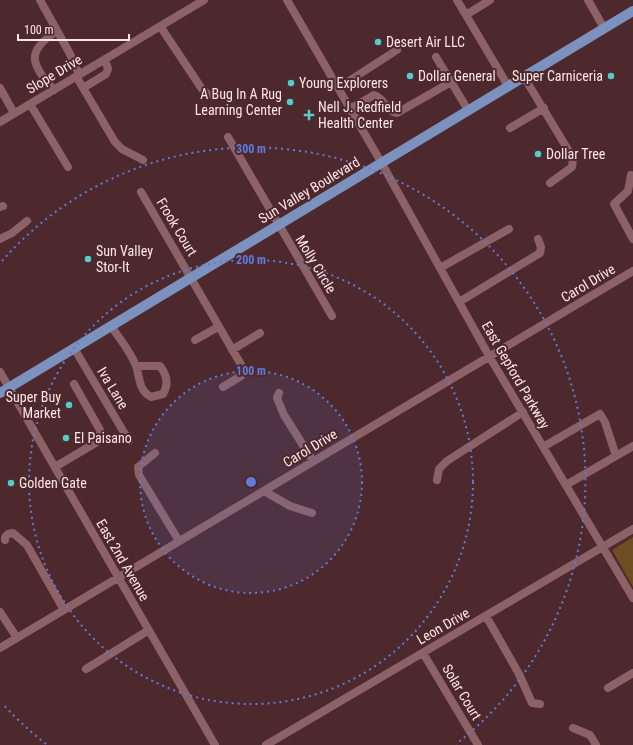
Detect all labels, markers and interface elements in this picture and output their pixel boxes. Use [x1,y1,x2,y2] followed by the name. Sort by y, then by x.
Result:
[18,16,129,42] scale bar
[24,23,54,37] text: 100 m
[386,34,465,50] place label: Desert Air LLC
[373,37,383,47] marker: Desert Air LLC
[23,51,85,97] street label: Slope Drive
[418,68,496,84] place label: Dollar General
[512,68,603,84] place label: Super Carniceria
[405,71,415,81] marker: Dollar General
[606,71,616,81] marker: Super Carniceria
[299,75,388,91] place label: Young Explorers
[286,78,296,88] marker: Young Explorers
[195,86,282,118] place label: A Bug In A Rug Learning Center
[285,97,295,107] marker: A Bug In A Rug Learning Center
[318,99,401,131] place label: Nell J. Redfield Health Center
[303,109,315,121] marker: Nell J. Redfield Health Center
[236,142,266,156] text: 300 m
[546,146,606,162] place label: Dollar Tree
[533,149,543,159] marker: Dollar Tree
[256,154,362,226] street label: Sun Valley Boulevard
[153,195,201,259] street label: Frook Court
[293,232,340,296] street label: Molly Circle
[96,243,153,275] place label: Sun Valley Stor-It
[236,253,266,267] text: 200 m
[83,254,93,264] marker: Sun Valley Stor-It
[558,260,618,305] street label: Carol Drive
[479,318,553,432] street label: East Gepford Parkway
[94,364,132,412] street label: Iva Lane
[236,364,266,378] text: 100 m
[6,389,61,421] place label: Super Buy Market
[64,400,74,410] marker: Super Buy Market
[280,425,340,470] street label: Carol Drive
[74,430,132,446] place label: El Paisano
[61,433,71,443] marker: El Paisano
[19,475,87,491] place label: Golden Gate
[244,475,258,489] centre of rings
[6,478,16,488] marker: Golden Gate
[93,516,153,604] street label: East 2nd Avenue
[414,604,473,647] street label: Leon Drive
[439,661,485,723] street label: Solar Court

